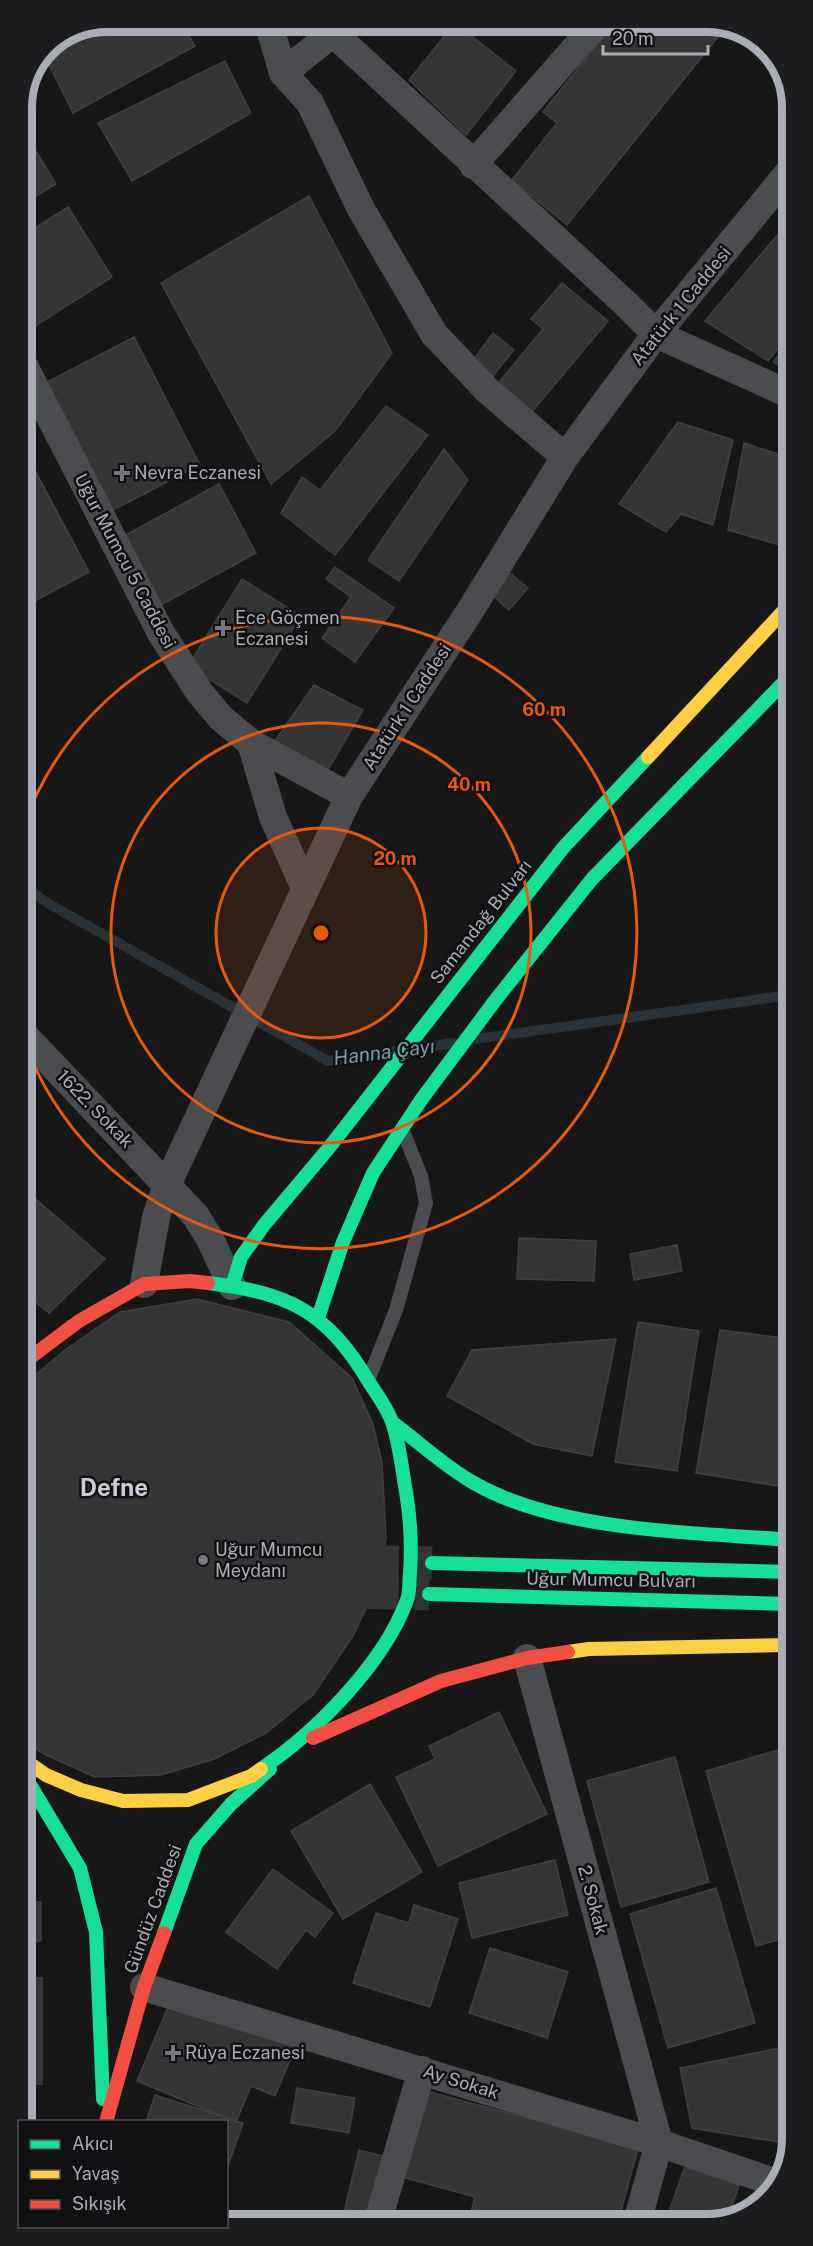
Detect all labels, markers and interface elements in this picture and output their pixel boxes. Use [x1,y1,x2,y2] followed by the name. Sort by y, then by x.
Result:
[603,18,708,56] scale bar
[612,28,654,49] text: 20 m
[626,242,735,369] street label: Atatürk 1 Caddesi
[134,462,261,483] place label: Nevra Eczanesi
[115,466,129,480] marker: Nevra Eczanesi
[70,470,181,652] street label: Uğur Mumcu 5 Caddesi
[235,607,340,649] place label: Ece Göçmen Eczanesi
[216,621,230,635] marker: Ece Göçmen Eczanesi
[358,640,455,774] street label: Atatürk 1 Caddesi
[522,699,566,720] text: 60 m
[447,774,491,795] text: 40 m
[373,848,417,869] text: 20 m
[426,855,536,988] street label: Samandağ Bulvarı
[311,923,331,943] centre of rings
[332,1034,436,1070] water label: Hanna Çayı
[53,1065,138,1152] street label: 1622. Sokak
[80,1473,148,1501] district label: Defne
[215,1539,322,1581] place label: Uğur Mumcu Meydanı
[196,1553,210,1567] marker: Uğur Mumcu Meydanı
[526,1568,696,1591] street label: Uğur Mumcu Bulvarı
[119,1841,186,1976] street label: Gündüz Caddesi
[574,1863,613,1937] street label: 2. Sokak
[185,2042,305,2063] place label: Rüya Eczanesi
[166,2046,180,2060] marker: Rüya Eczanesi
[421,2060,501,2103] street label: Ay Sokak
[18,2120,228,2228] legend
[72,2133,113,2154] text: Akıcı
[72,2163,119,2184] text: Yavaş
[72,2193,127,2214] text: Sıkışık

